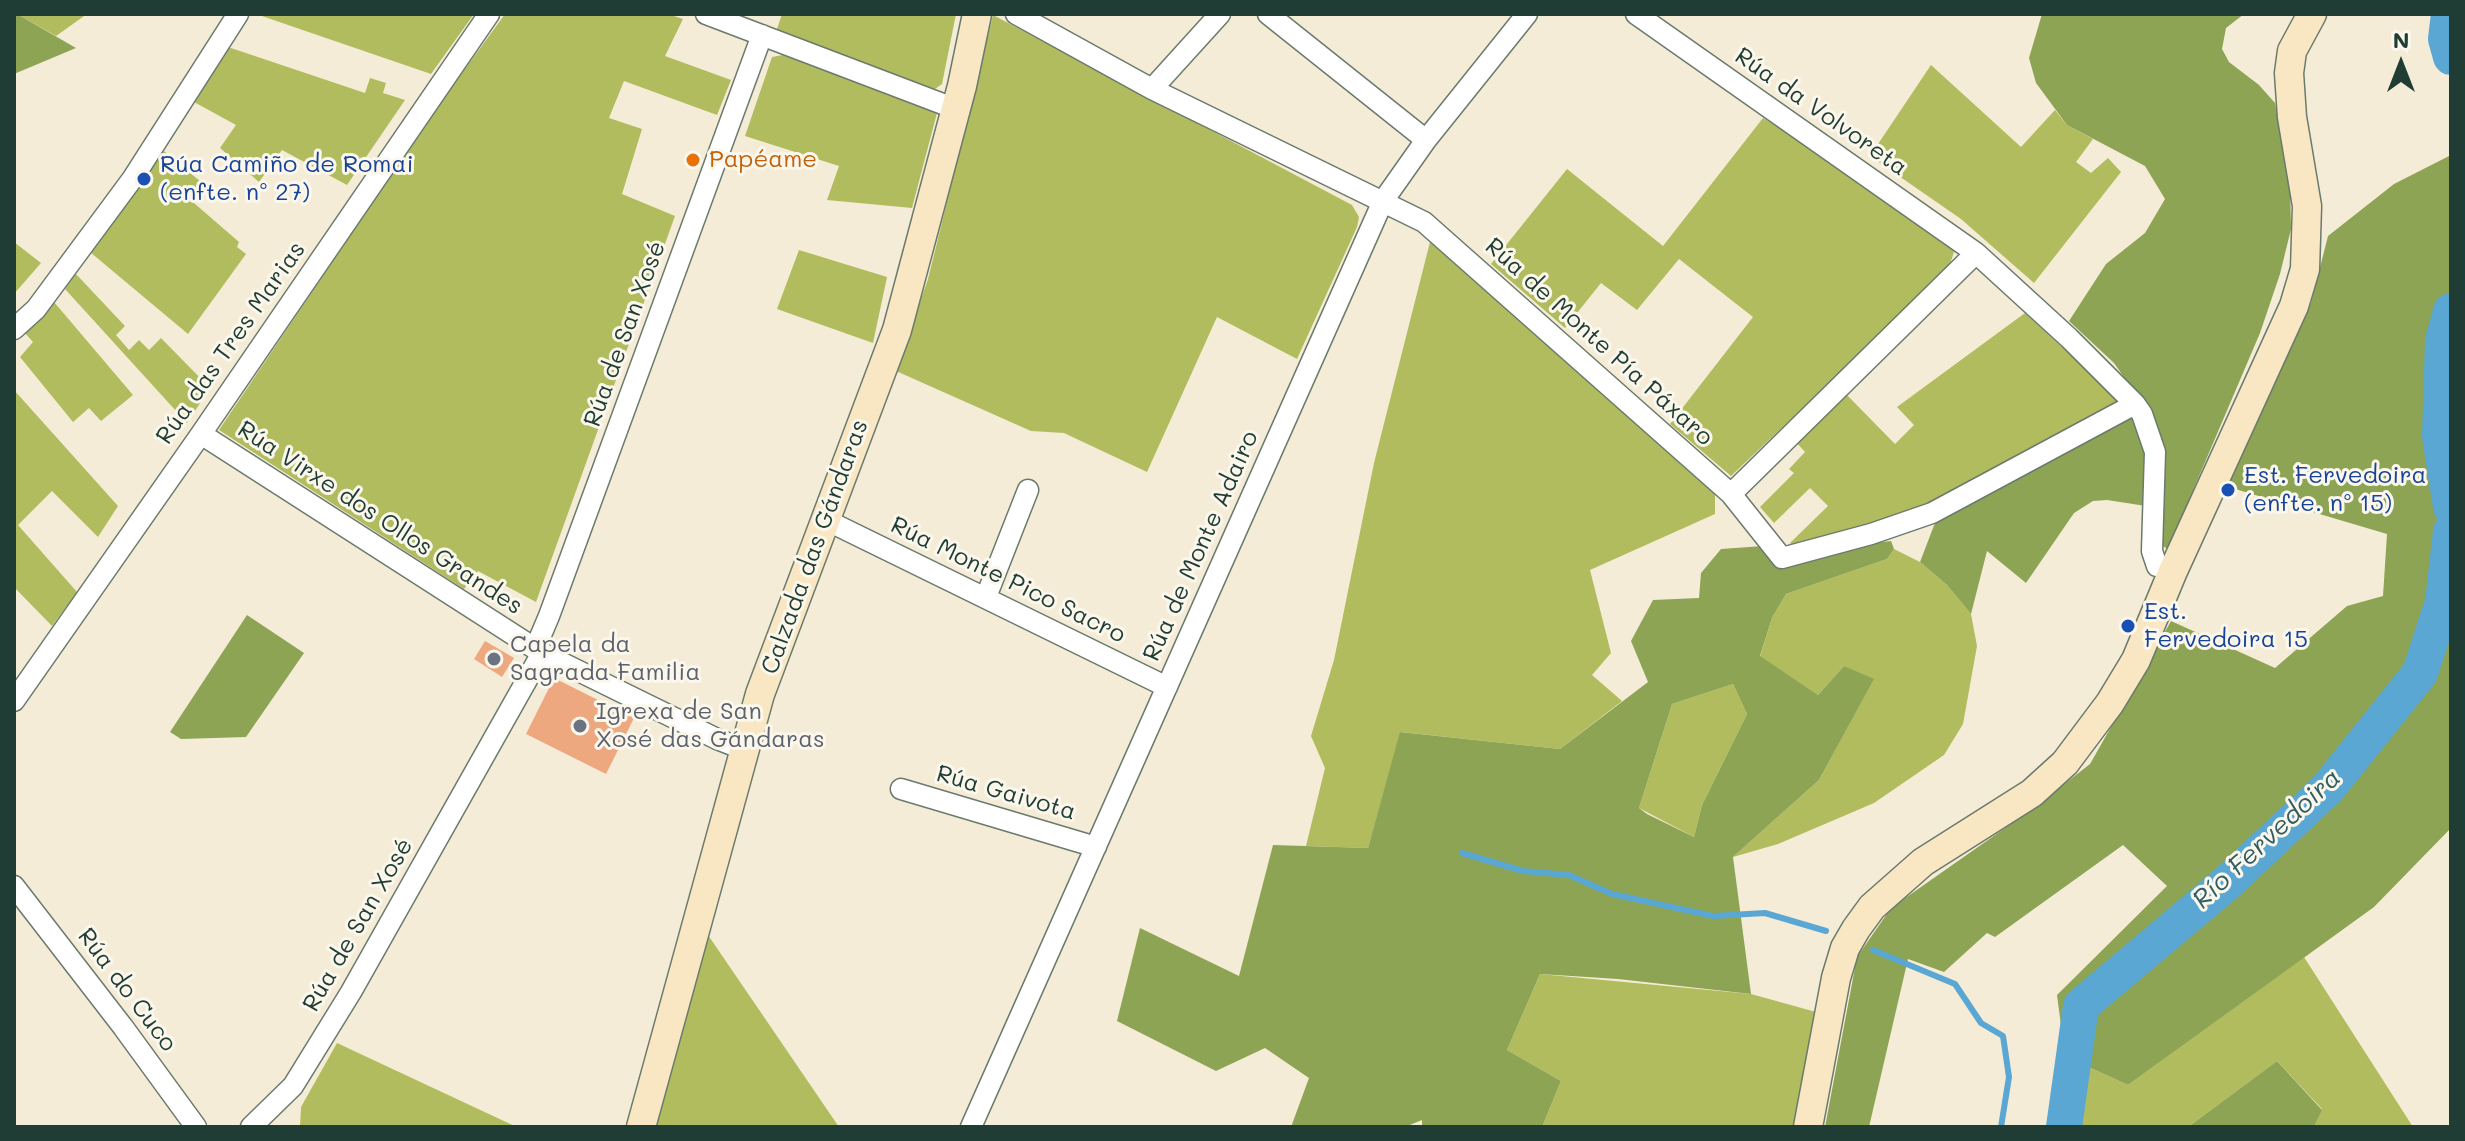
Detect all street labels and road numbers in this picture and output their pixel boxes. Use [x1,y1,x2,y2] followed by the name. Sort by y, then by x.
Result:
[1729,42,1913,182] street label: Rúa da Volvoreta
[1479,232,1719,452] street label: Rúa de Monte Pía Páxaro
[150,236,312,450] street label: Rúa das Tres Marias
[578,237,672,431] street label: Rúa de San Xosé
[232,415,528,621] street label: Rúa Virxe dos Ollos Grandes
[756,416,874,678] street label: Calzada das Gándaras
[1137,426,1265,666] street label: Rúa de Monte Adairo
[886,511,1130,649] street label: Rúa Monte Pico Sacro
[933,759,1079,827] street label: Rúa Gaivota
[297,833,419,1017] street label: Rúa de San Xosé
[71,923,183,1057] street label: Rúa do Cuco

